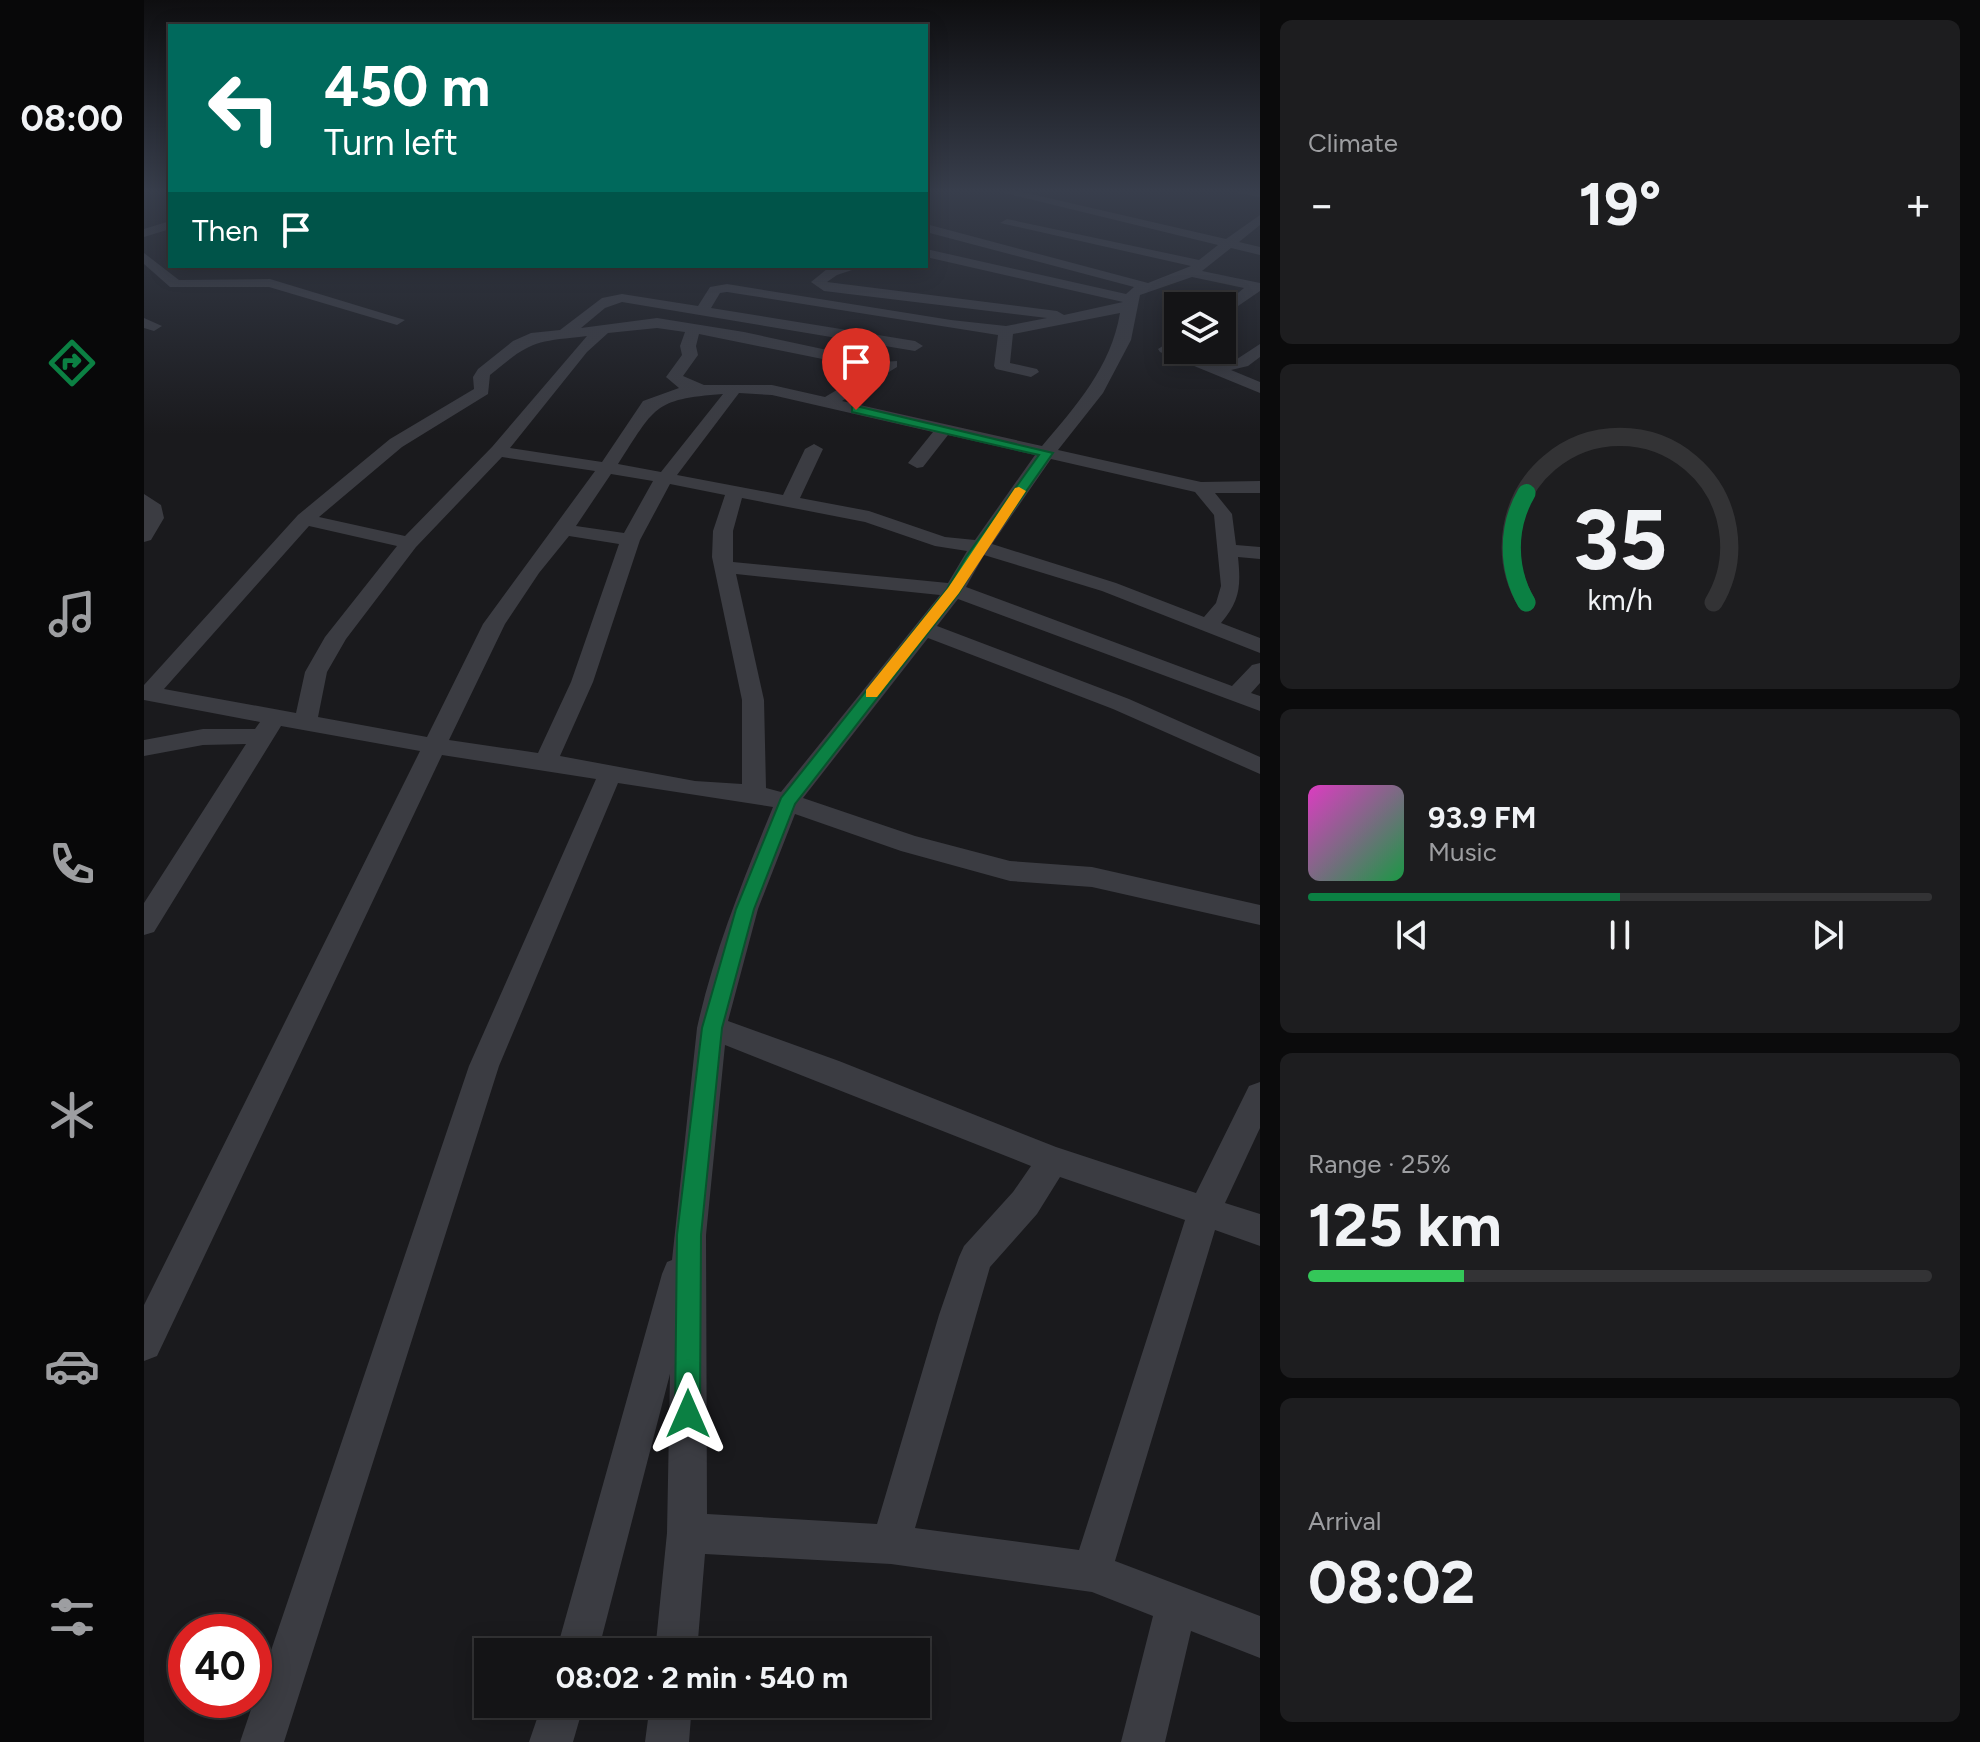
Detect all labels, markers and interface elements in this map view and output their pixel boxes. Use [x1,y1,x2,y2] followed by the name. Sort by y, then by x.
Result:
[324,53,490,120] text: 450 m
[192,56,296,160] icon: left
[21,97,123,140] text: 08:00
[324,121,458,164] text: Turn left
[1308,127,1398,159] text: Climate
[1579,168,1661,240] text: 19°
[1308,178,1335,231] text: −
[1905,178,1932,231] text: +
[274,208,318,252] icon: arrive
[192,212,258,249] text: Then
[1164,292,1236,364] map controls
[1164,292,1236,364] button: layers
[822,328,890,410] pin
[44,335,100,391] icon: directions
[834,340,878,384] icon: arrive
[1573,489,1667,589] text: 35
[1587,583,1653,617] text: km/h
[44,586,100,642] icon: music
[1428,799,1536,836] text: 93.9 FM
[44,836,100,892] icon: phone
[1428,836,1497,868] text: Music
[1390,913,1434,957] icon: previous
[1598,913,1642,957] icon: pause
[1806,913,1850,957] icon: next
[44,1087,100,1143] icon: climate
[1308,1148,1451,1180] text: Range · 25%
[1308,1189,1502,1261] text: 125 km
[44,1338,100,1394] icon: car
[646,1372,730,1456] position arrow
[1308,1505,1381,1537] text: Arrival
[1308,1546,1475,1618] text: 08:02
[44,1589,100,1645] icon: filters
[168,1614,272,1718] speed limit sign: 40
[556,1659,848,1696] text: 08:02 · 2 min · 540 m

